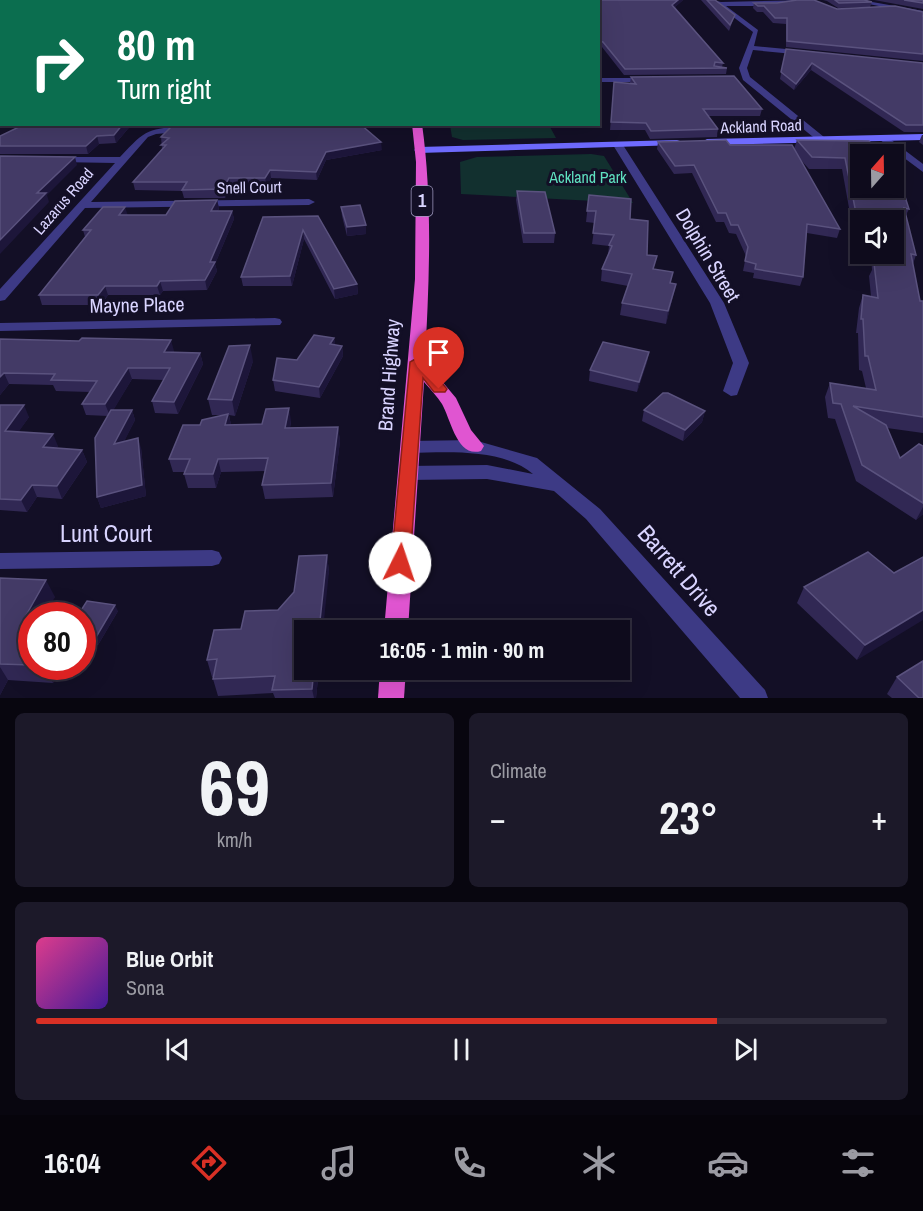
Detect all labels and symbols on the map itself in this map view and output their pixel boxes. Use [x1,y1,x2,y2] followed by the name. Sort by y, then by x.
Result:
[719,114,802,138] street label: Ackland Road
[850,144,904,198] north arrow
[28,163,98,239] street label: Lazarus Road
[548,166,627,188] park label: Ackland Park
[216,175,282,199] street label: Snell Court
[412,186,432,216] road number: 1
[670,203,747,307] street label: Dolphin Street
[89,290,185,319] street label: Mayne Place
[371,317,406,432] street label: Brand Highway
[413,327,464,389] pin
[60,517,152,549] street label: Lunt Court
[631,518,728,623] street label: Barrett Drive
[368,531,432,595] position arrow
[18,602,96,680] speed limit sign: 80

